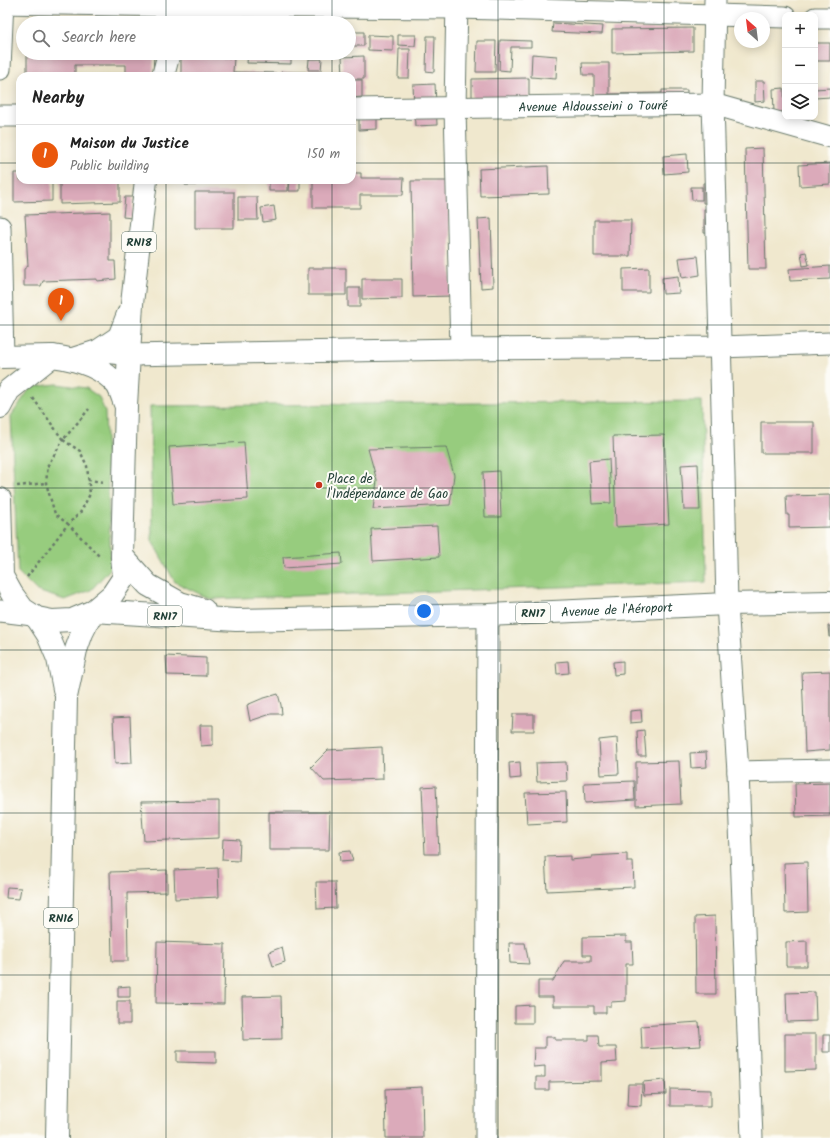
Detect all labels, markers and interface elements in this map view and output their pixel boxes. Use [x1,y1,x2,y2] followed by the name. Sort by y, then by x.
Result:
[734,12,770,48] north arrow
[782,12,818,120] map controls
[782,12,818,48] button: +
[16,16,356,60] search box
[62,26,136,50] text: Search here
[30,27,52,49] icon: search
[782,48,818,84] button: −
[782,84,818,120] button: layers
[32,85,84,112] text: Nearby
[518,96,669,119] street label: Avenue Aldousseini o Touré
[70,132,189,156] text: Maison du Justice
[43,144,47,165] text: 1
[307,144,340,165] text: 150 m
[70,156,149,177] text: Public building
[122,232,156,252] road number: RN18
[48,288,74,321] pin: 1
[327,469,448,505] place label: Place de l'Indépendance de Gao
[314,480,324,490] marker: Place de l'Indépendance de Gao
[561,597,674,624] street label: Avenue de l'Aéroport
[414,601,434,621] your location
[516,603,550,623] road number: RN17
[148,606,182,626] road number: RN17
[44,908,78,928] road number: RN16

